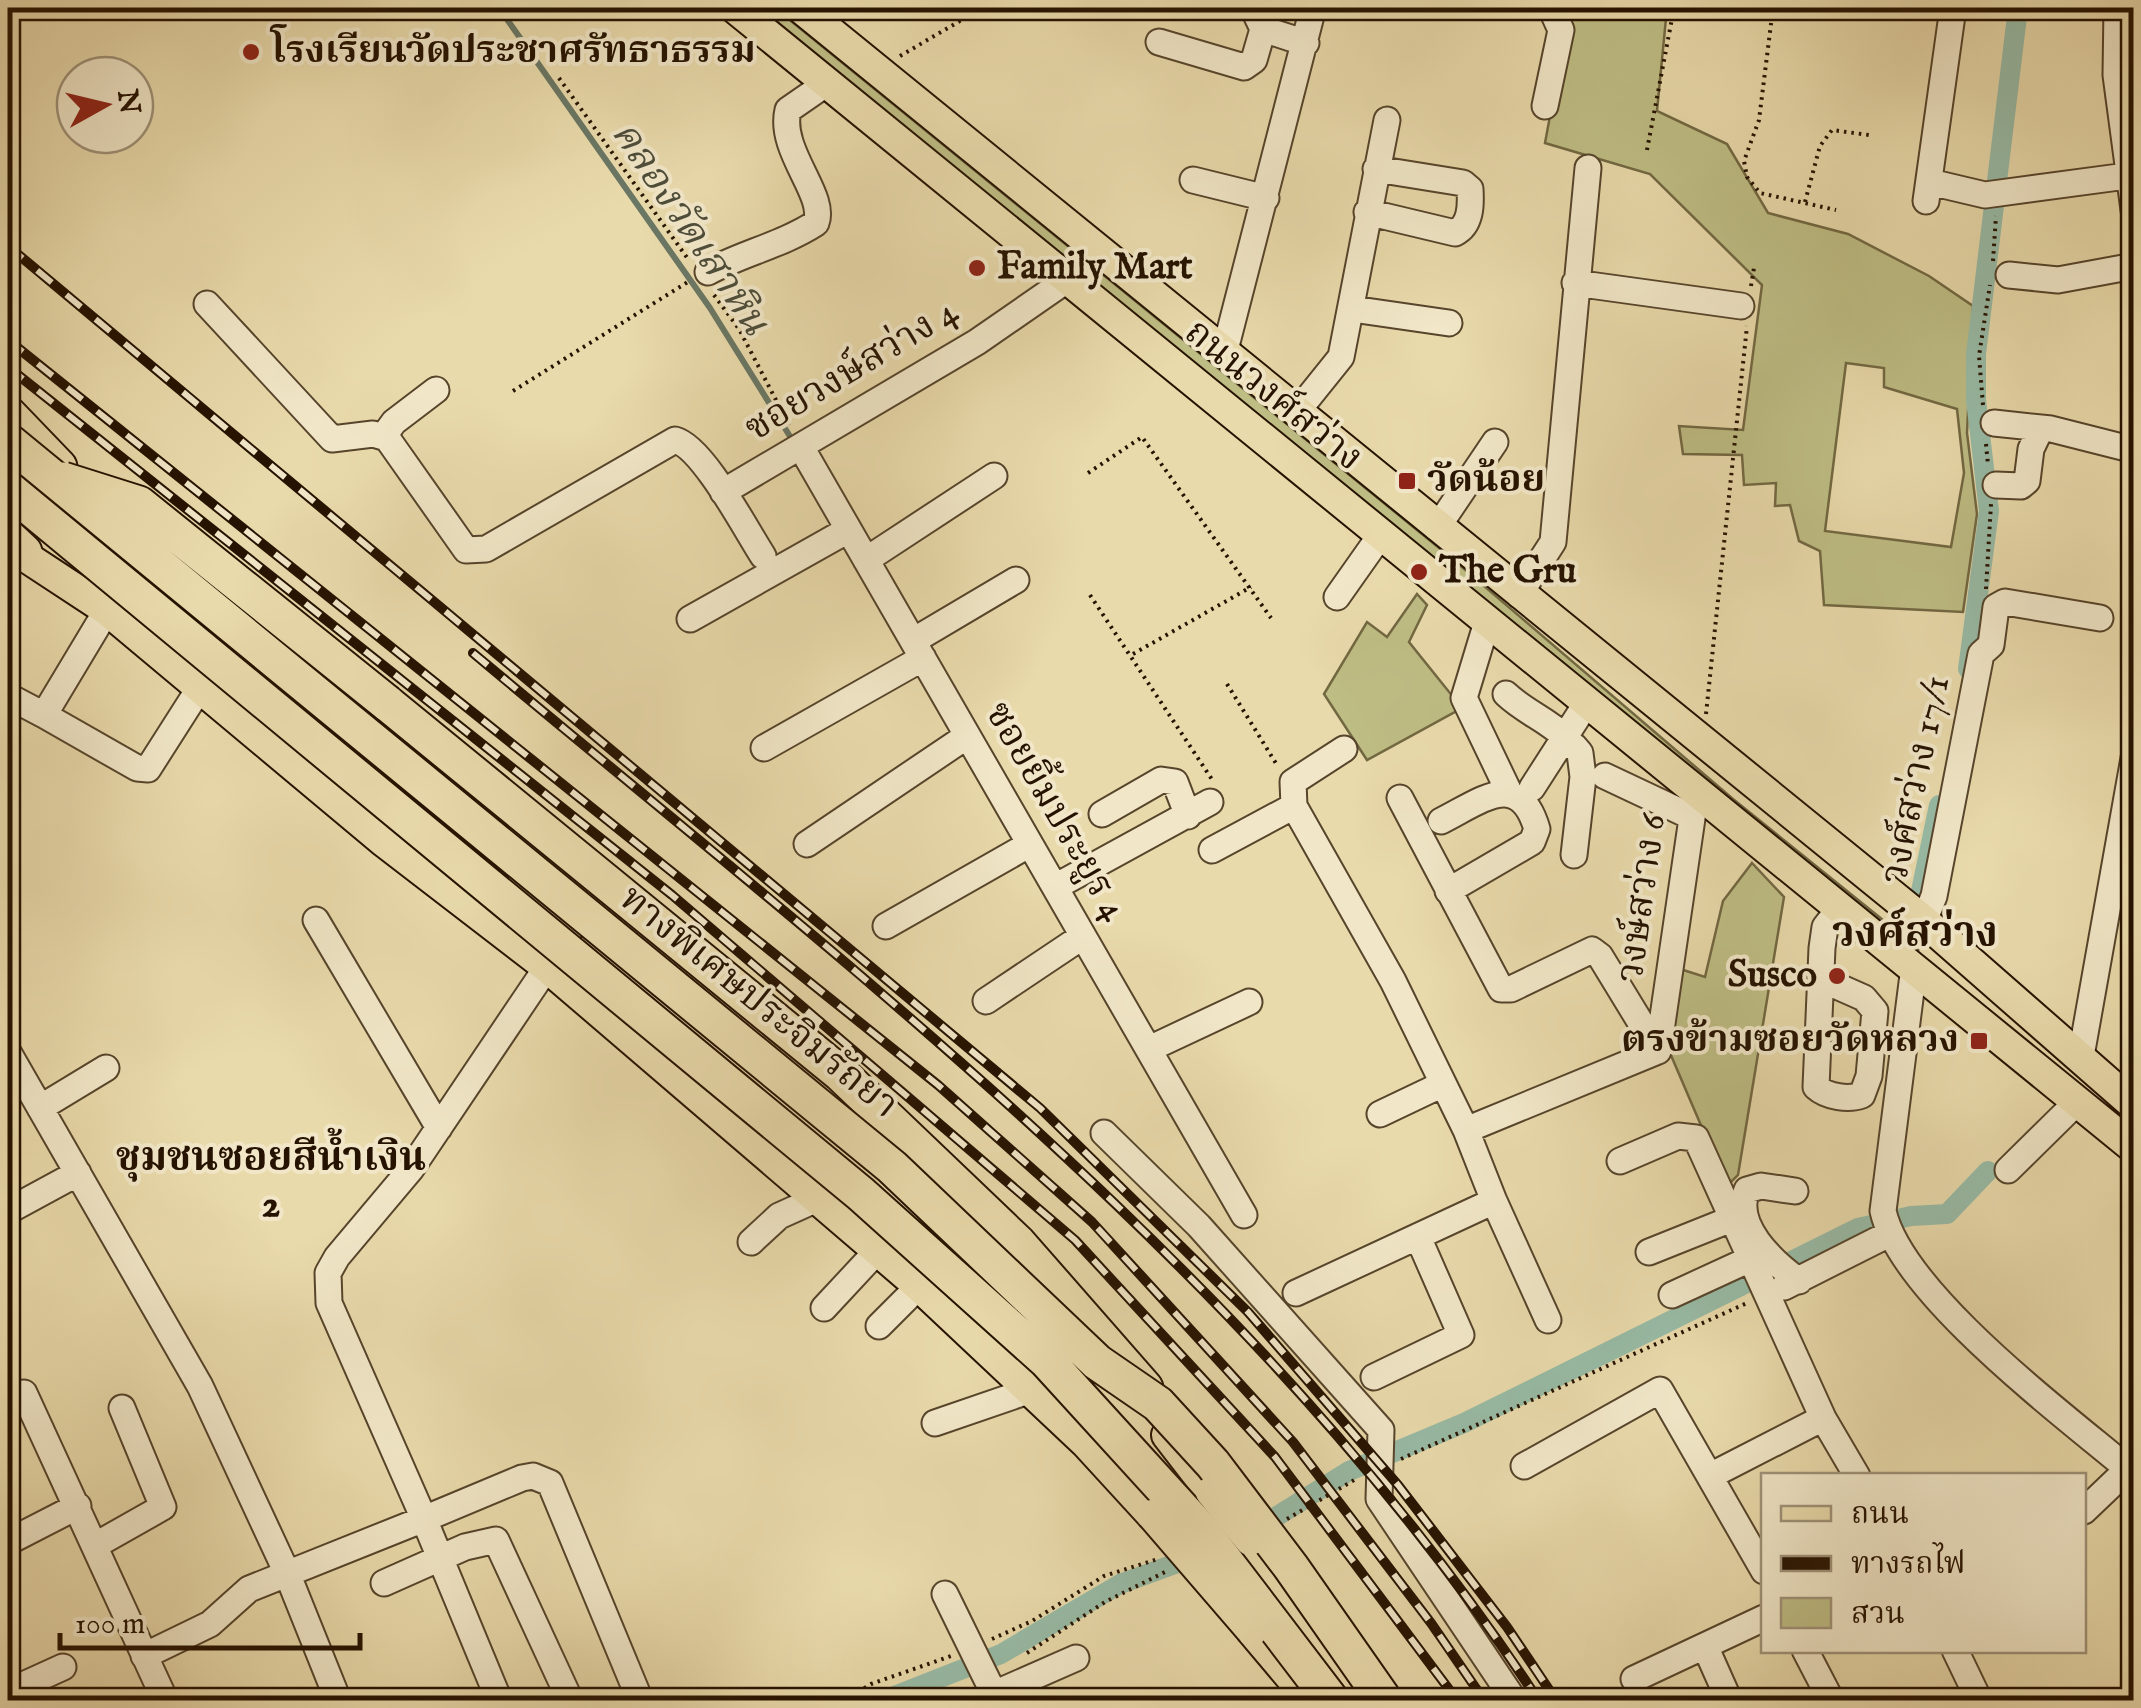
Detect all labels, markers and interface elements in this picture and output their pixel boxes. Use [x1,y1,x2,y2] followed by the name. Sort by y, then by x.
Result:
[269,24,756,76] place label: โรงเรียนวัดประชาศรัทธาธรรม
[240,41,262,63] marker: โรงเรียนวัดประชาศรัทธาธรรม
[55,55,155,155] north arrow
[108,86,146,116] text: N
[598,112,780,347] water label: คลองวัดเสาหิน
[997,244,1193,292] place label: Family Mart
[966,257,988,279] marker: Family Mart
[737,288,968,453] street label: ซอยวงษ์สว่าง 4
[1174,309,1372,483] street label: ถนนวงศ์สว่าง
[1427,457,1545,505] place label: วัดน้อย
[1396,470,1418,492] marker: วัดน้อย
[1438,548,1577,596] place label: The Gru
[1408,561,1430,583] marker: The Gru
[1872,672,1962,888] street label: วงศ์สว่าง 17/1
[973,691,1143,930] street label: ซอยยิ้มประยูร 4
[1607,810,1679,985] street label: วงษ์สว่าง 6
[609,876,907,1130] street label: ทางพิเศษประจิมรัถยา
[1832,906,1998,961] district label: วงศ์สว่าง
[1728,952,1817,1000] place label: Susco
[1826,965,1848,987] marker: Susco
[1621,1017,1959,1065] place label: ตรงข้ามซอยวัดหลวง
[1968,1030,1990,1052] marker: ตรงข้ามซอยวัดหลวง
[116,1127,426,1231] district label: ชุมชนซอยสีน้ำเงิน 2
[1761,1473,2086,1653] legend
[1851,1496,1909,1534] text: ถนน
[1851,1542,1965,1584] text: ทางรถไฟ
[60,1588,360,1650] scale bar
[1851,1596,1905,1634] text: สวน
[75,1606,145,1644] text: 100 m

